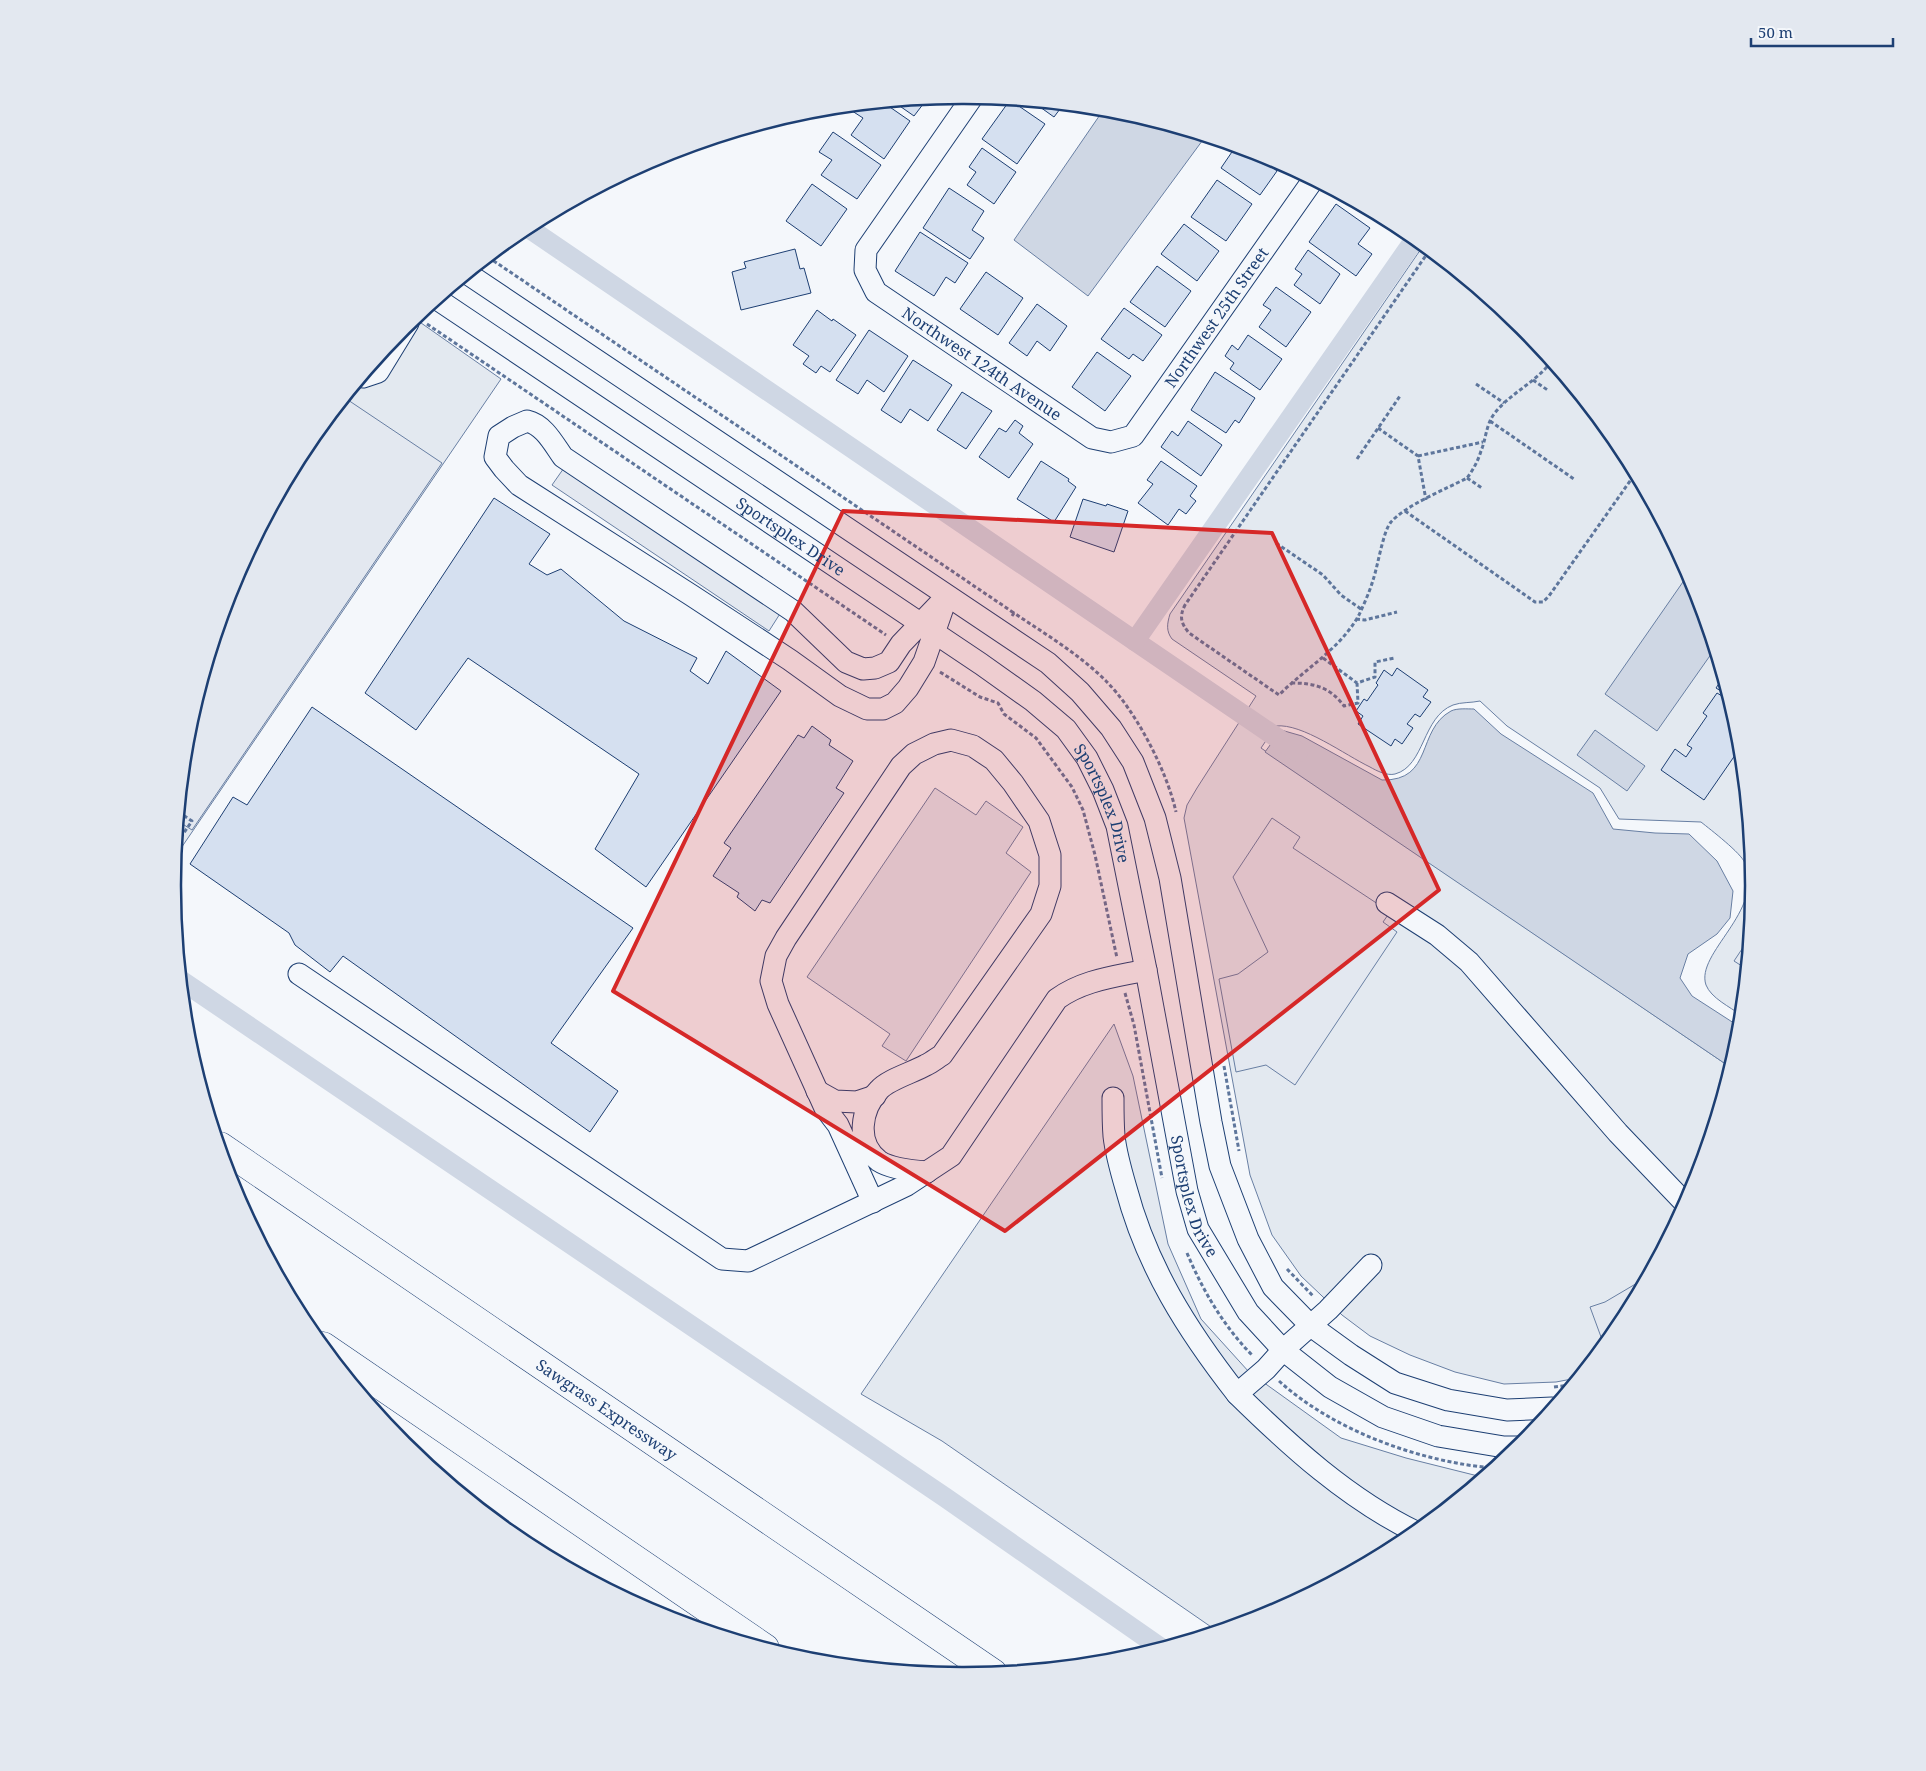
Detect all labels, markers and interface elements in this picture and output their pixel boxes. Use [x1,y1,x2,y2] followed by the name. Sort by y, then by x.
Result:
[1751,15,1894,47] scale bar
[1758,22,1793,42] text: 50 m
[1159,243,1274,392] street label: Northwest 25th Street
[898,302,1066,425] street label: Northwest 124th Avenue
[732,492,850,581] street label: Sportsplex Drive
[1069,739,1135,865] street label: Sportsplex Drive
[1166,1133,1223,1261] street label: Sportsplex Drive
[532,1354,682,1466] street label: Sawgrass Expressway

